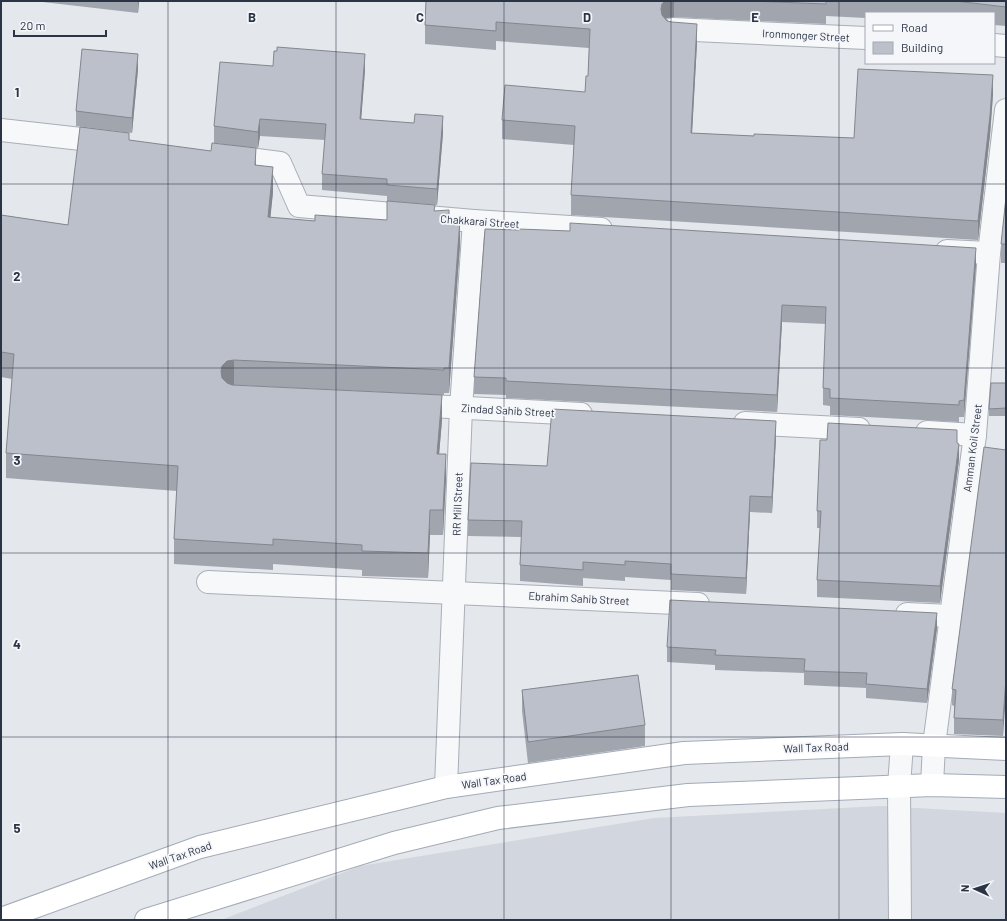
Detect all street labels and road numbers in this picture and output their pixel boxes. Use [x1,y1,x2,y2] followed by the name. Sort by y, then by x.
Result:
[762,26,850,44] street label: Ironmonger Street
[440,212,520,230] street label: Chakkarai Street
[461,401,555,419] street label: Zindad Sahib Street
[960,403,984,493] street label: Amman Koil Street
[449,472,465,536] street label: RR Mill Street
[528,589,630,607] street label: Ebrahim Sahib Street
[783,739,849,755] street label: Wall Tax Road
[461,769,527,791] street label: Wall Tax Road
[147,838,213,872] street label: Wall Tax Road

